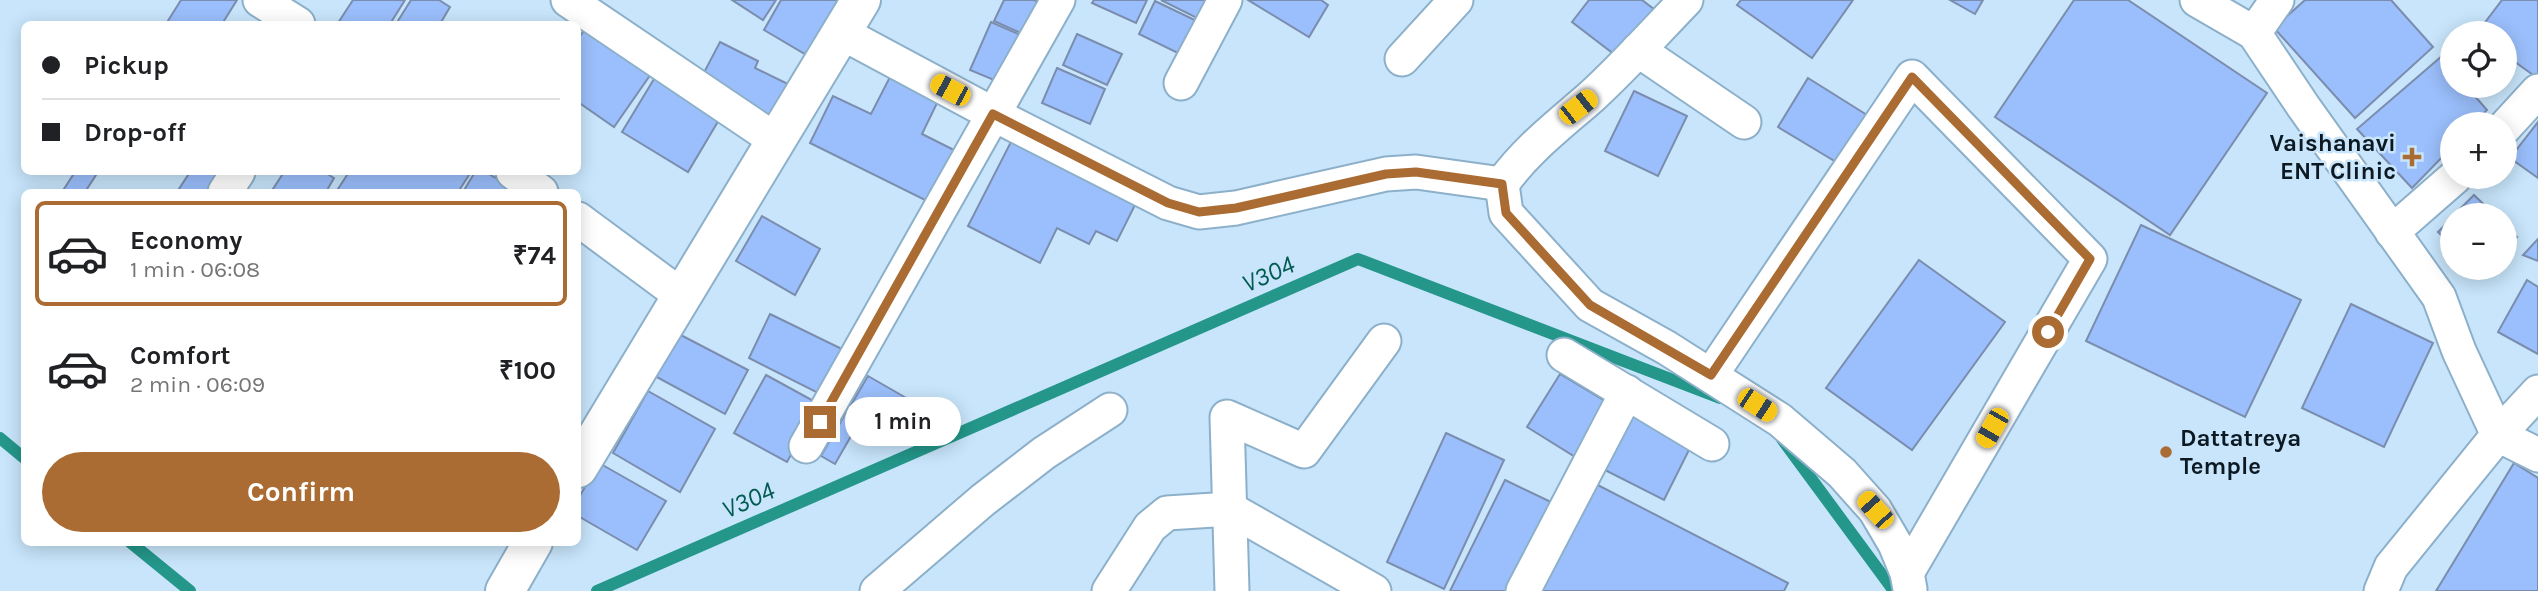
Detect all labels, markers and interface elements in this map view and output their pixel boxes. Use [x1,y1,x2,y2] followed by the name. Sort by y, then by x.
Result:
[2440,21,2517,280] map controls
[2440,21,2517,98] button: locate
[84,50,169,81] text: Pickup
[927,71,974,109] car
[1555,86,1602,128] car
[2440,112,2517,189] button: +
[84,117,186,148] text: Drop-off
[2270,129,2396,185] place label: Vaishanavi ENT Clinic
[2402,147,2422,167] marker: Vaishanavi ENT Clinic
[2440,203,2517,280] button: −
[46,222,109,285] icon: car
[130,225,242,256] text: Economy
[513,240,556,271] text: ₹74
[1237,248,1300,299] water label: V304
[130,256,260,283] text: 1 min · 06:08
[2032,316,2064,348] route start
[46,337,109,400] icon: car
[130,340,231,371] text: Comfort
[499,355,556,386] text: ₹100
[130,371,265,398] text: 2 min · 06:09
[1734,385,1781,425] car
[844,398,960,446] callout: 1 min
[1973,405,2012,451] car
[804,406,836,438] route end
[874,408,932,435] text: 1 min
[2180,424,2301,480] place label: Dattatreya Temple
[2158,444,2174,460] marker: Dattatreya Temple
[42,452,560,532] button: Confirm
[717,474,780,525] water label: V304
[1854,487,1897,533] car

